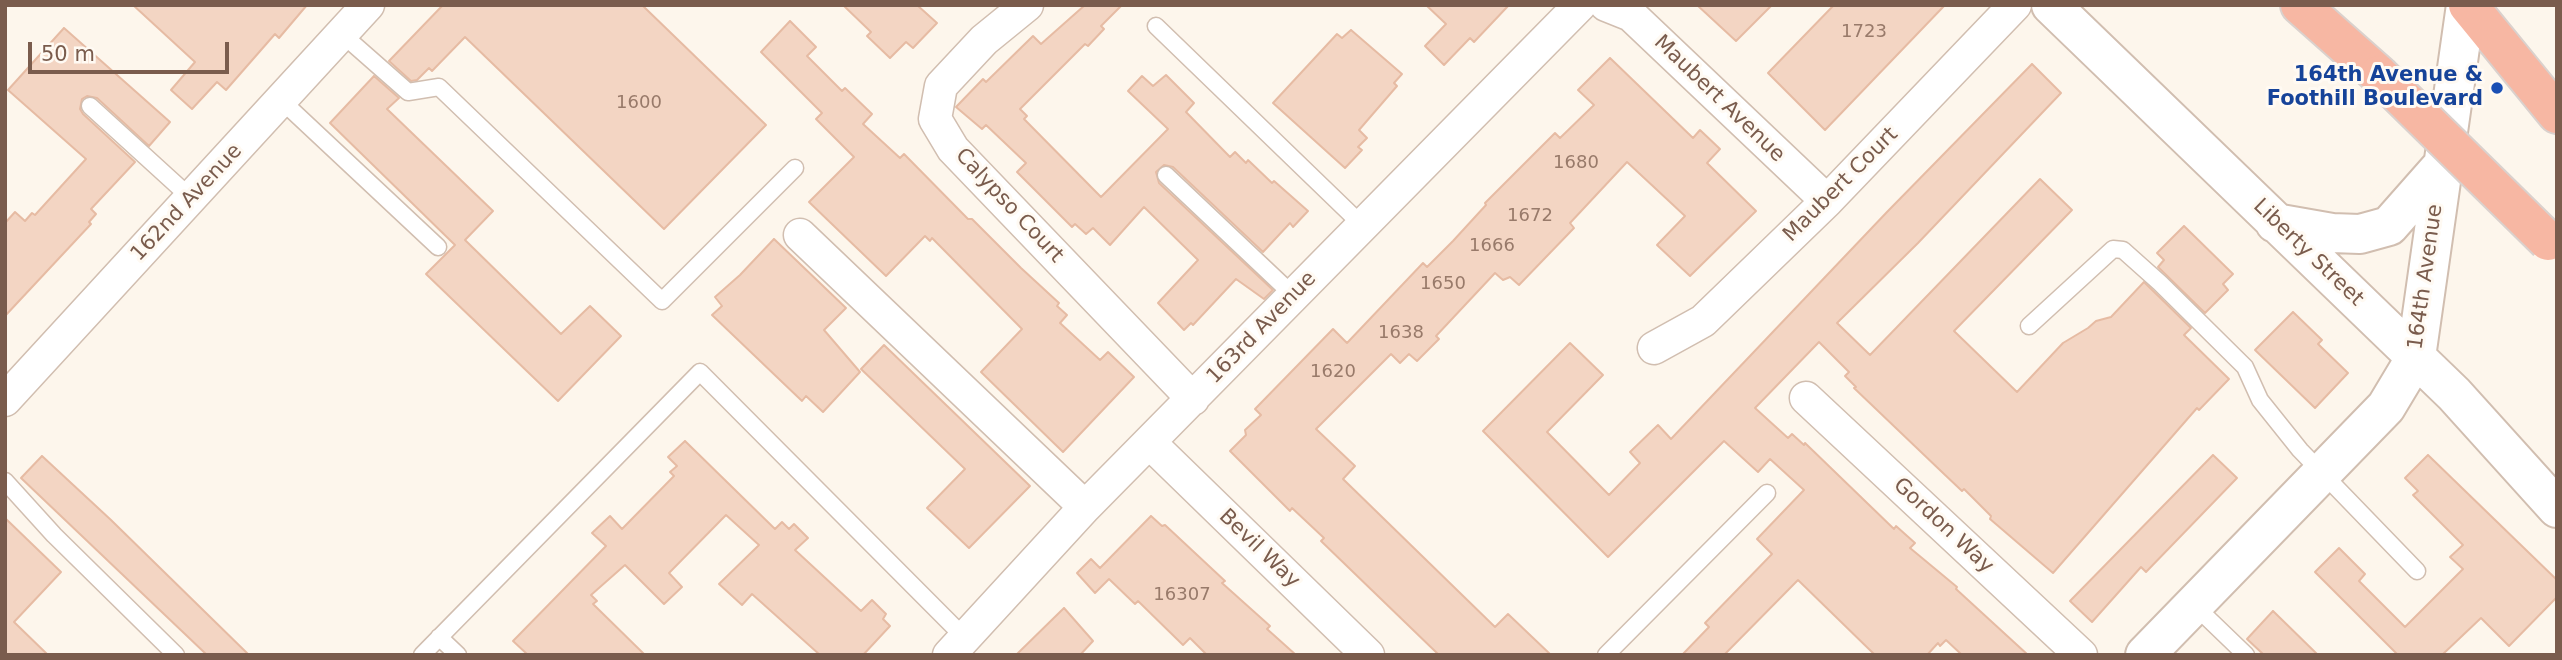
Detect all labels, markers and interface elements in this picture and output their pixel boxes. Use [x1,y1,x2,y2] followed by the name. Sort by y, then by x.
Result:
[1841,21,1887,43] house number: 1723
[32,28,233,72] scale bar
[1648,30,1790,168] street label: Maubert Avenue
[41,42,95,66] text: 50 m
[2267,63,2483,113] place label: 164th Avenue & Foothill Boulevard
[2489,80,2505,96] marker: 164th Avenue & Foothill Boulevard
[616,92,662,114] house number: 1600
[1778,122,1904,248] street label: Maubert Court
[126,139,248,267] street label: 162nd Avenue
[950,144,1068,268] street label: Calypso Court
[1553,152,1599,174] house number: 1680
[2248,194,2368,312] street label: Liberty Street
[2403,203,2449,351] street label: 164th Avenue
[1507,205,1553,227] house number: 1672
[1469,235,1515,257] house number: 1666
[1202,267,1322,389] street label: 163rd Avenue
[1420,273,1466,295] house number: 1650
[1378,322,1424,344] house number: 1638
[1310,361,1356,383] house number: 1620
[1888,473,1998,579] street label: Gordon Way
[1213,504,1305,594] street label: Bevil Way
[1153,584,1211,606] house number: 16307

